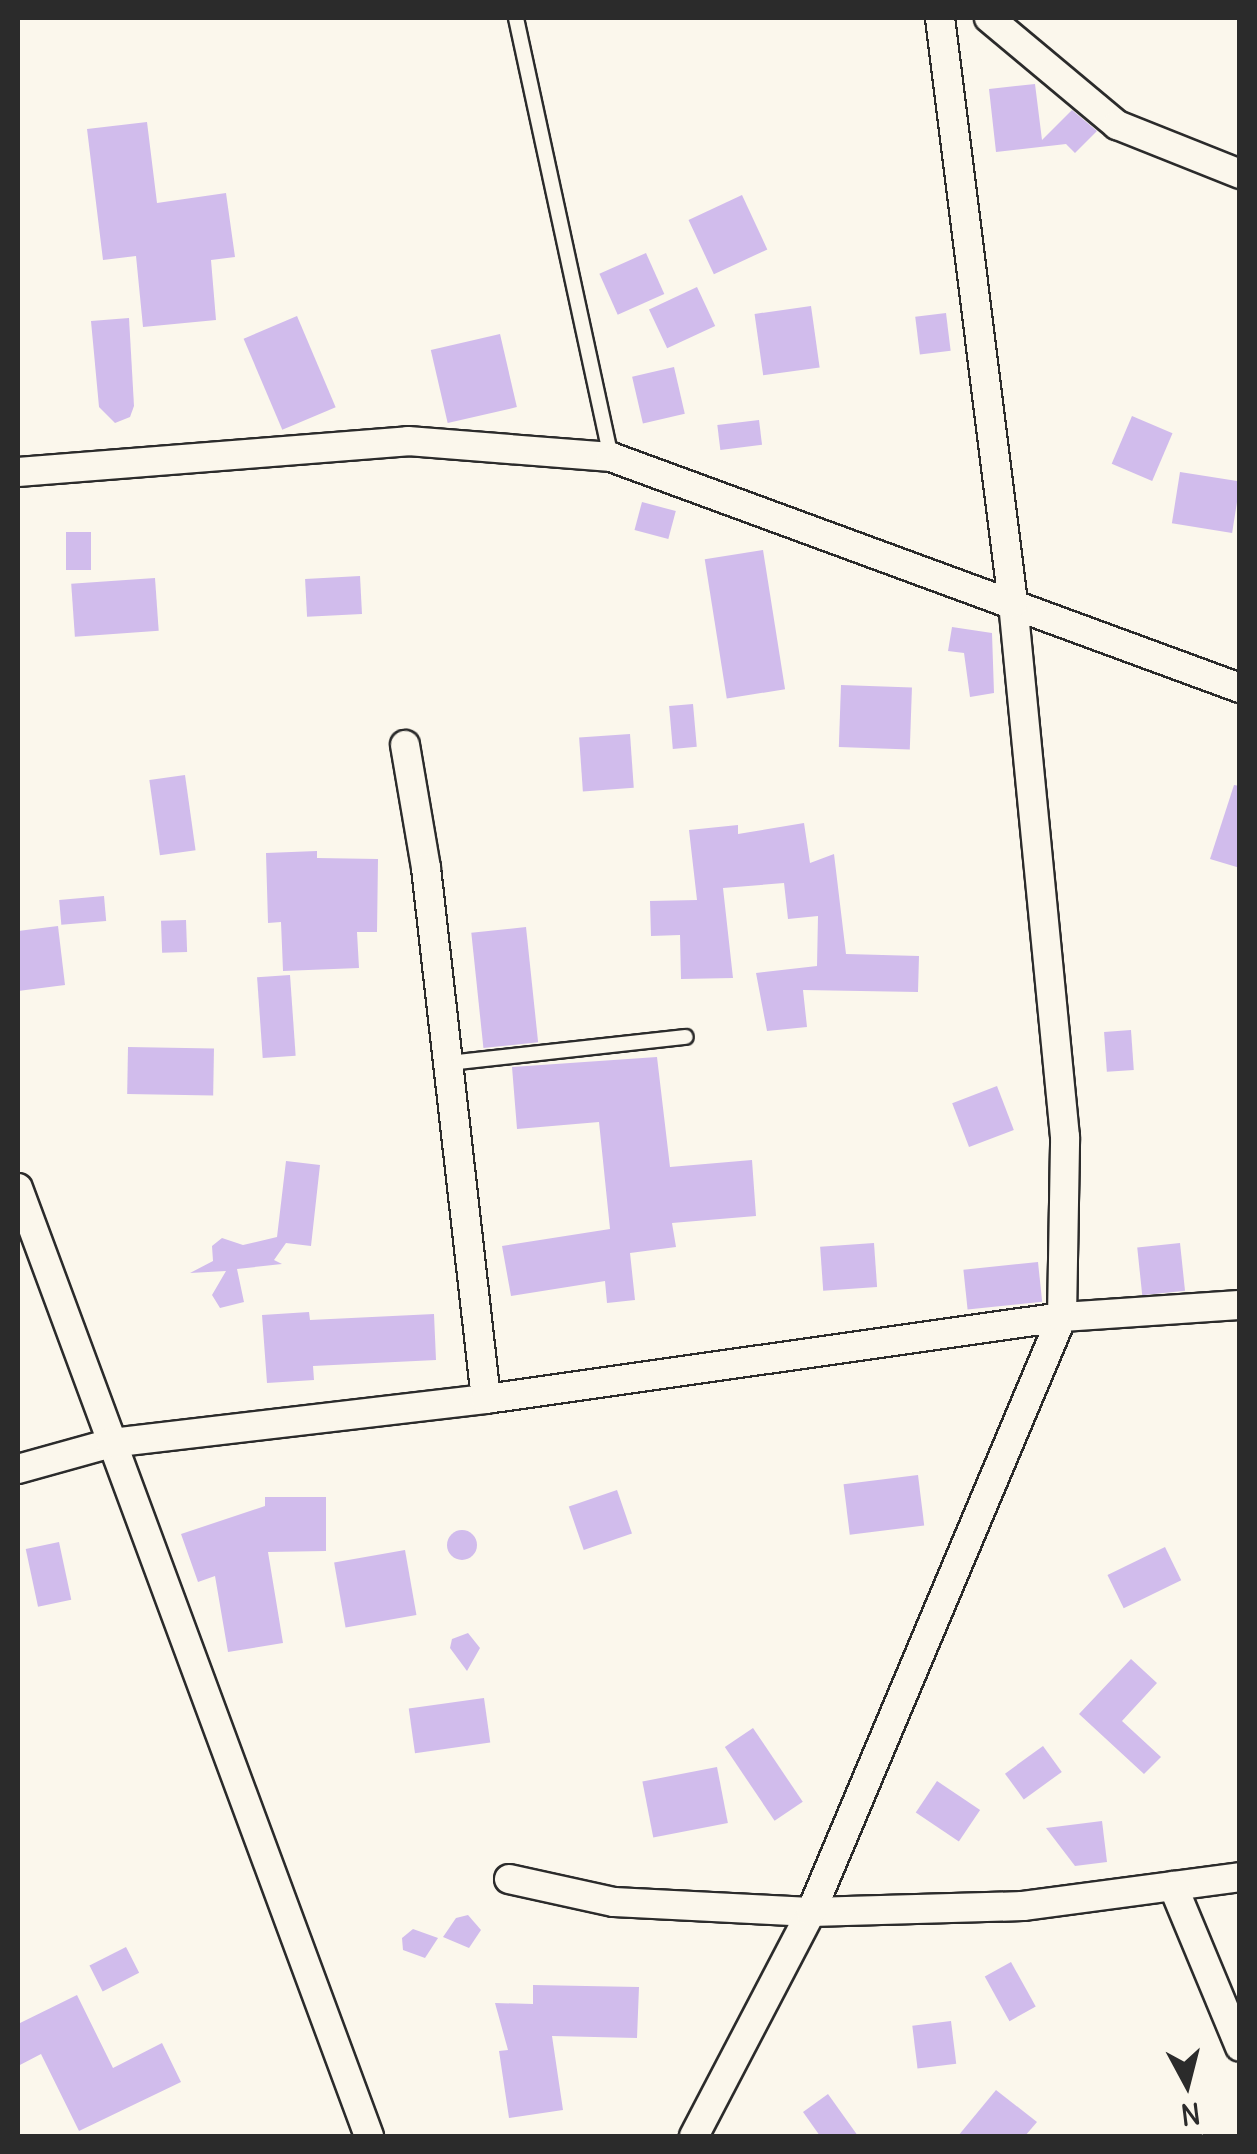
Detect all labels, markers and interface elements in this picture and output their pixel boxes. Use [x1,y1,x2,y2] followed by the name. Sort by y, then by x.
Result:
[1137,2034,1237,2134] north arrow
[1179,2095,1202,2133] text: N

